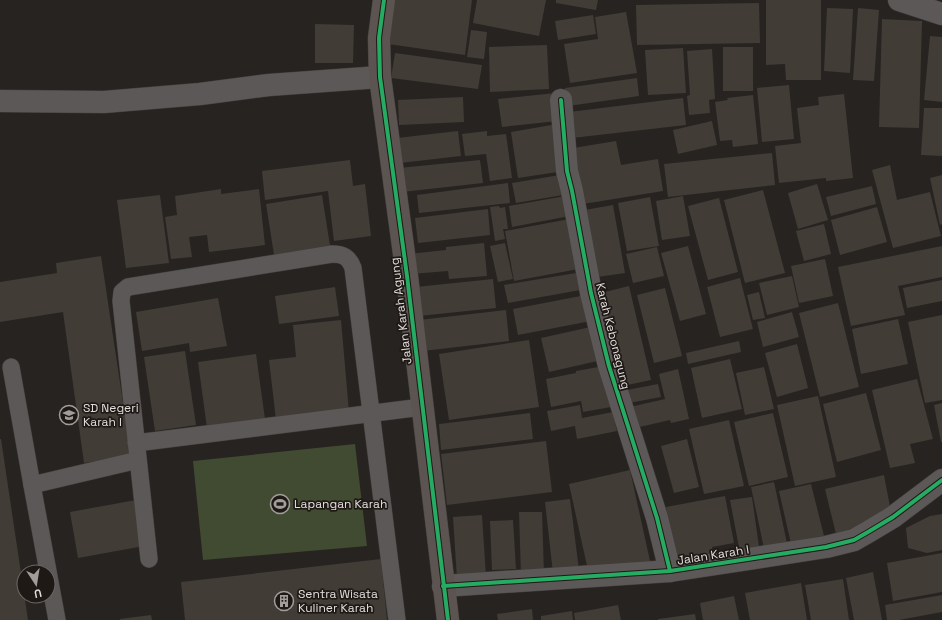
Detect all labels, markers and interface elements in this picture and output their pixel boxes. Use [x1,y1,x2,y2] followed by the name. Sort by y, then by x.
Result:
[387,257,415,365] street label: Jalan Karah Agung
[592,281,634,391] street label: Karah Kebonagung
[83,400,139,430] place label: SD Negeri Karah I
[58,404,80,426] school or university icon: SD Negeri Karah I
[269,493,291,515] sports icon: Lapangan Karah
[294,496,387,512] place label: Lapangan Karah
[676,541,750,569] street label: Jalan Karah I
[16,564,56,604] north arrow
[33,586,43,601] text: U
[298,586,378,616] place label: Sentra Wisata Kuliner Karah
[273,590,295,612] building icon: Sentra Wisata Kuliner Karah

